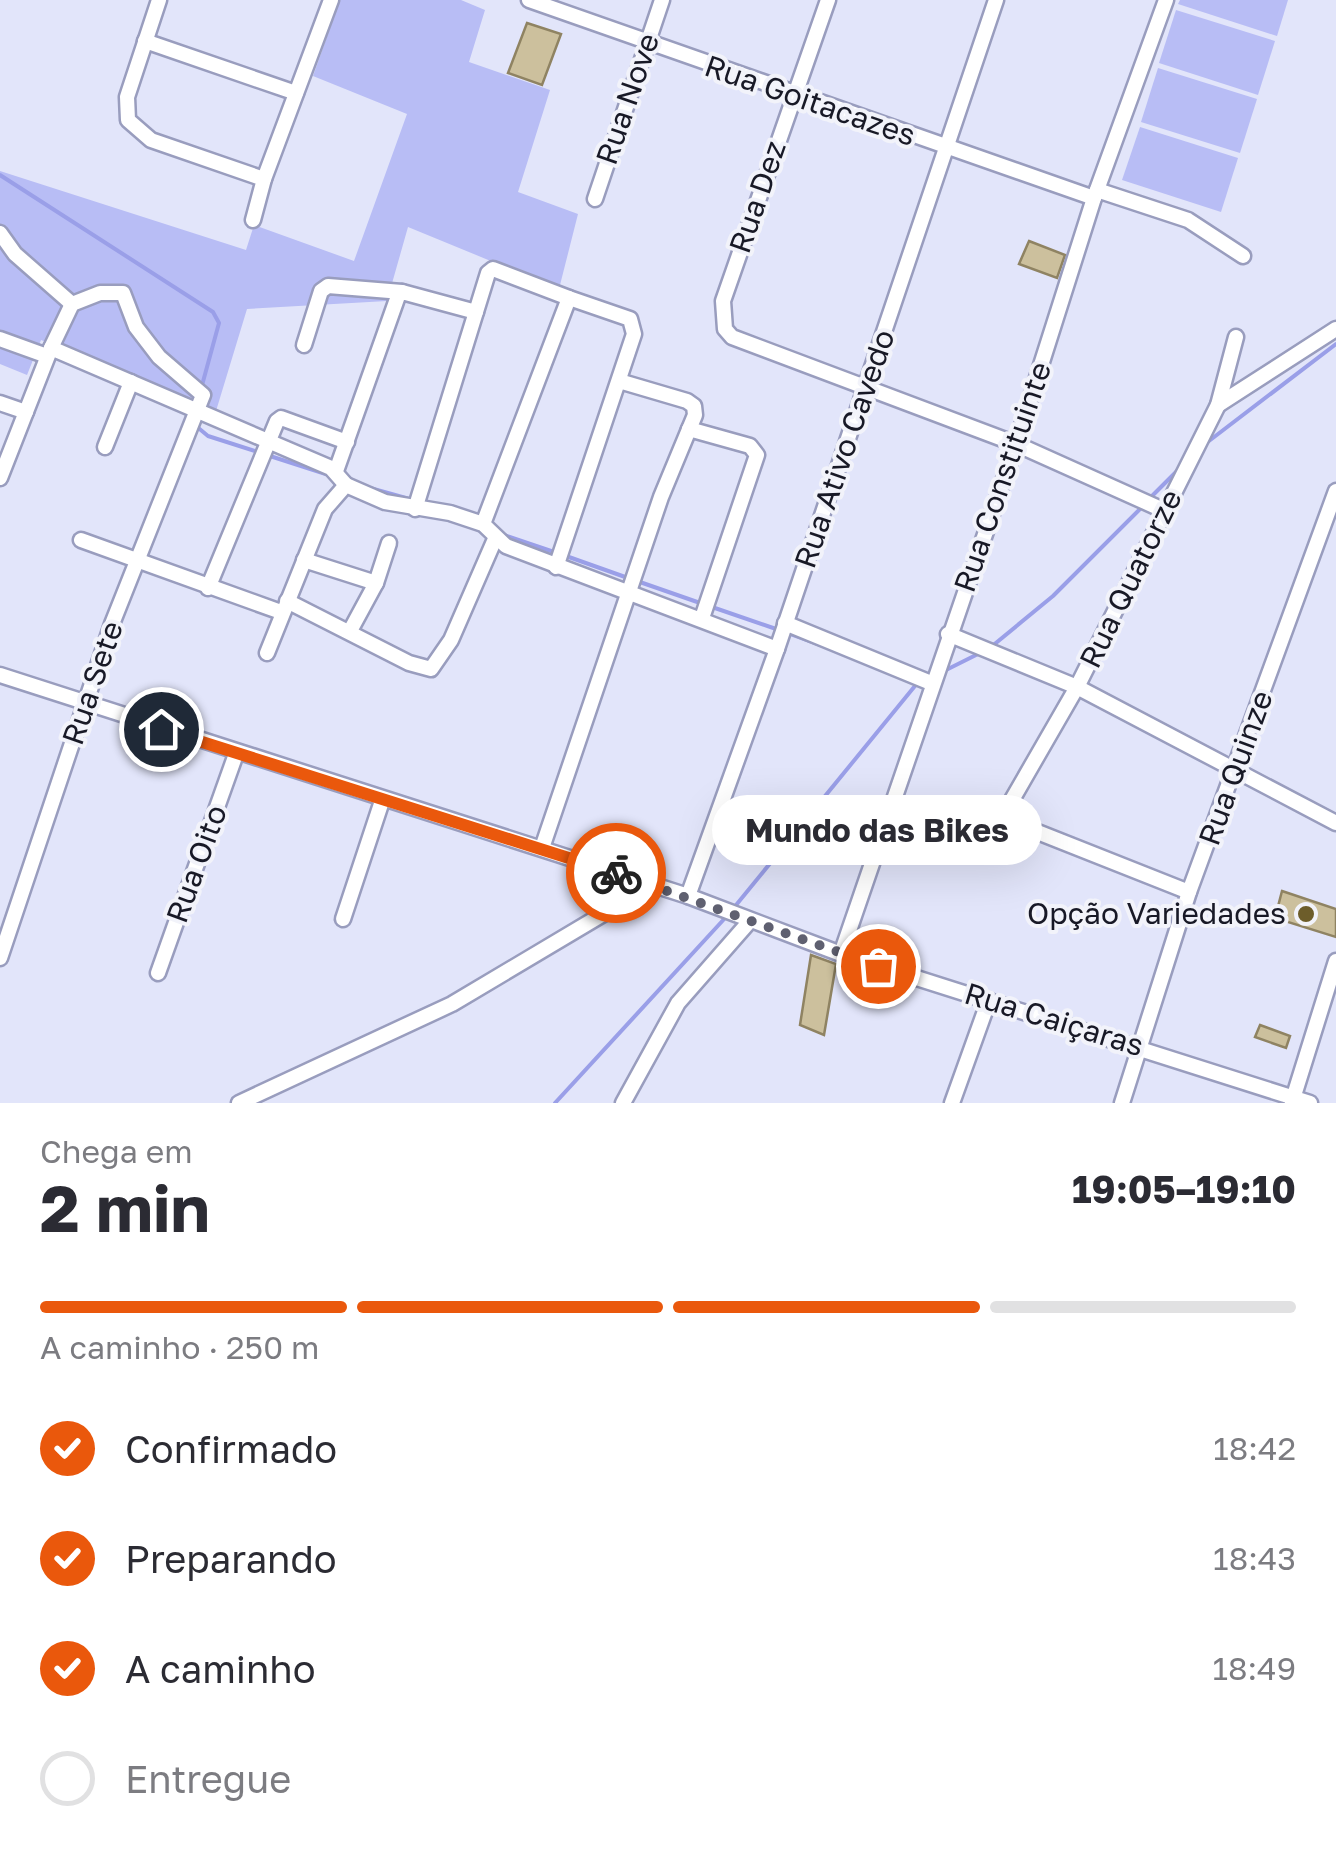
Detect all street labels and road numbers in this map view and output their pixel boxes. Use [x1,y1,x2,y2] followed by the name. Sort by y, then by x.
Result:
[588,28,666,169] street label: Rua Nove
[700,47,920,153] street label: Rua Goitacazes
[721,136,793,257] street label: Rua Dez
[786,325,902,573] street label: Rua Ativo Cavedo
[946,357,1058,596] street label: Rua Constituinte
[1071,483,1189,674] street label: Rua Quatorze
[54,616,130,749] street label: Rua Sete
[1190,685,1280,850] street label: Rua Quinze
[158,800,234,927] street label: Rua Oito
[960,975,1148,1063] street label: Rua Caiçaras

